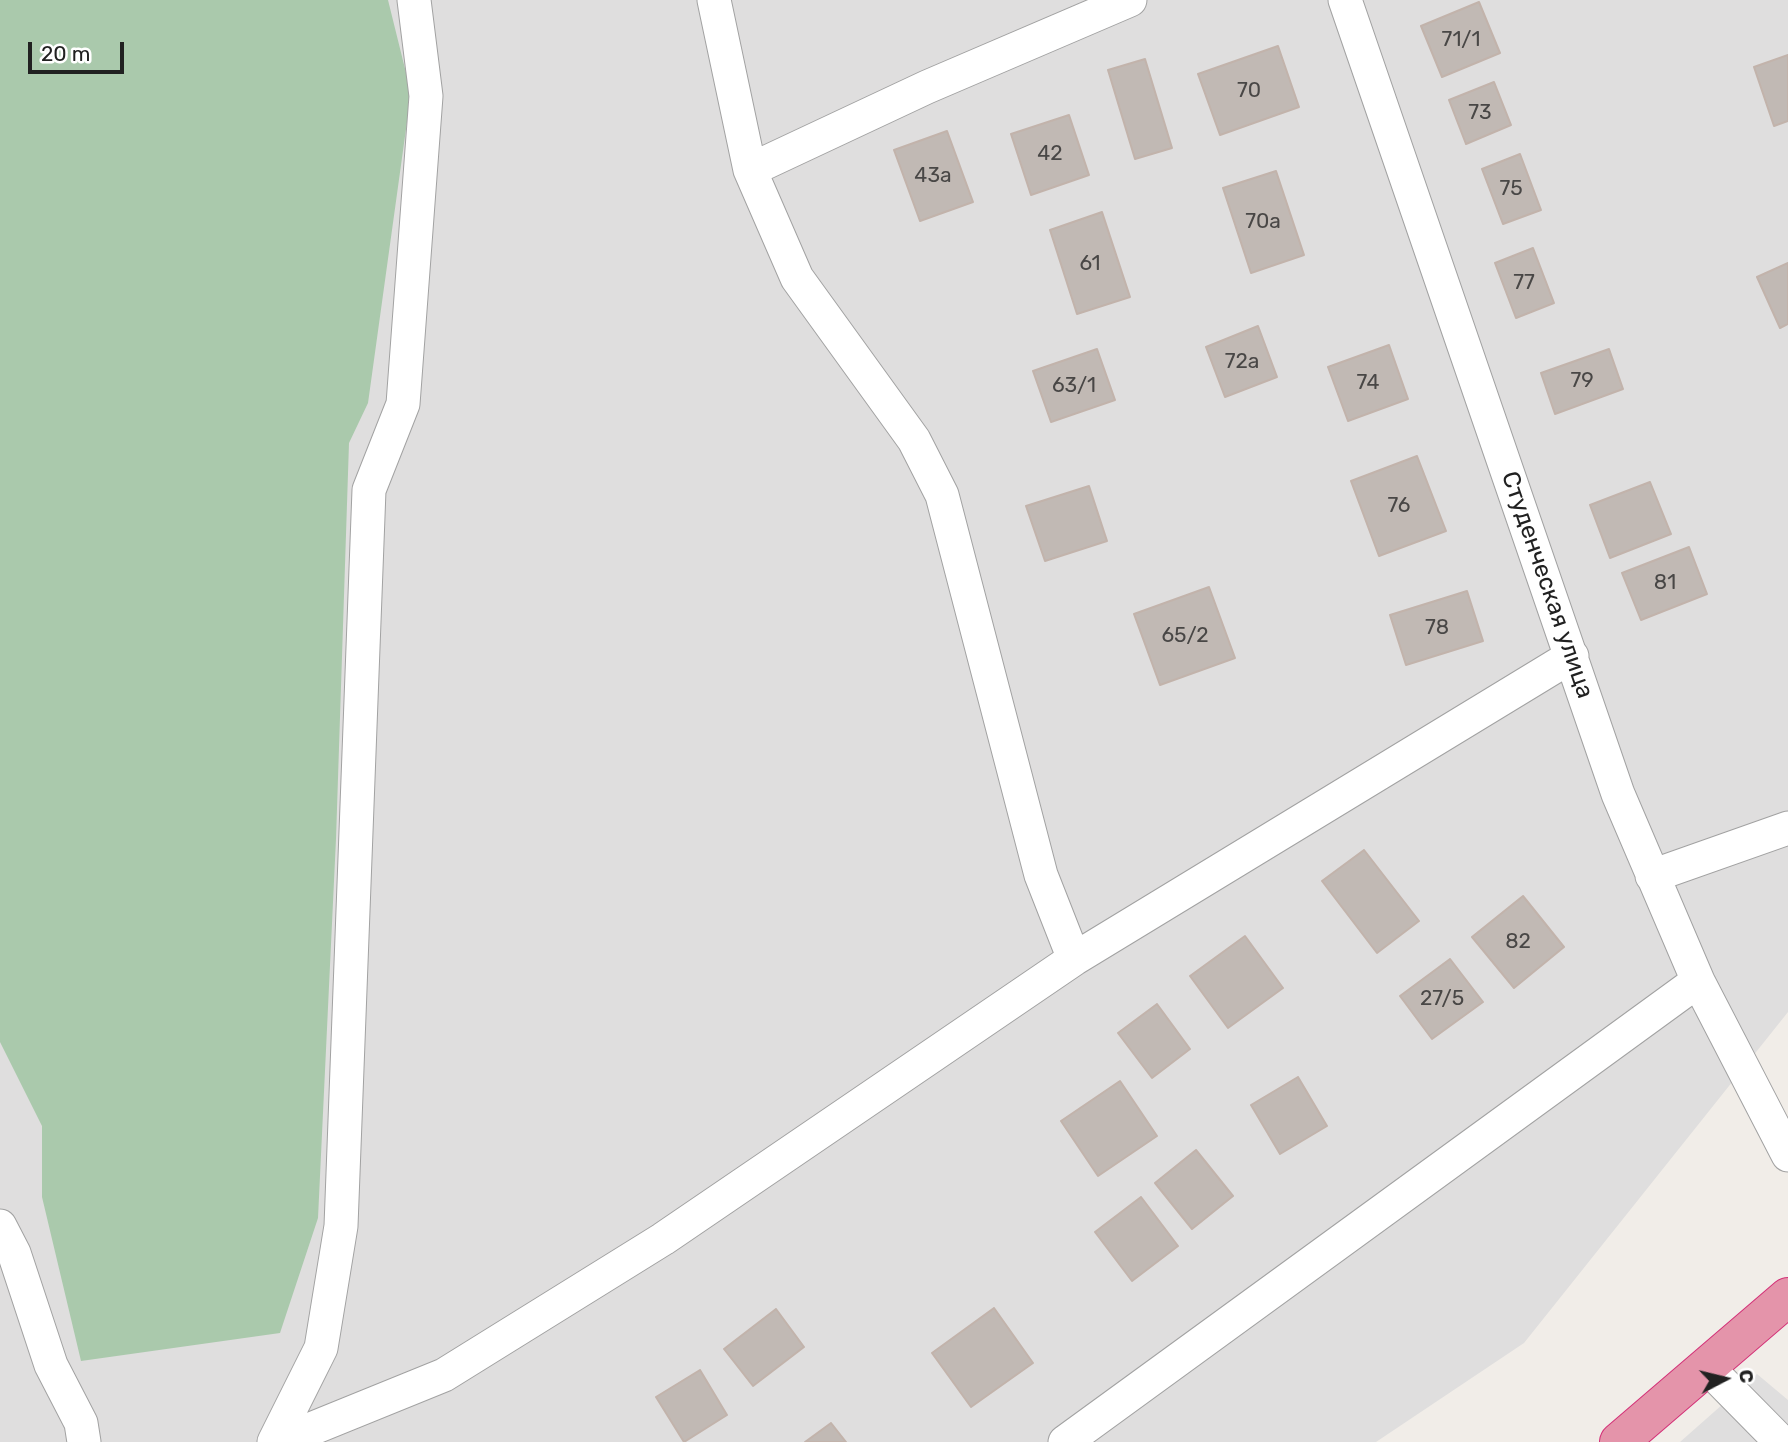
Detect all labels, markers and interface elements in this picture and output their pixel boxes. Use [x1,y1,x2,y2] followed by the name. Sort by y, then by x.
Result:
[1442,27,1480,53] house number: 71/1
[32,28,128,72] scale bar
[41,41,90,66] text: 20 m
[1237,78,1261,104] house number: 70
[1468,100,1492,126] house number: 73
[1037,141,1063,167] house number: 42
[914,163,952,189] house number: 43а
[1499,176,1523,202] house number: 75
[1245,209,1281,235] house number: 70а
[1079,251,1101,277] house number: 61
[1513,270,1535,296] house number: 77
[1225,349,1259,375] house number: 72а
[1570,368,1594,394] house number: 79
[1356,370,1380,396] house number: 74
[1052,373,1096,399] house number: 63/1
[1495,468,1599,702] street label: Студенческая улица
[1388,493,1410,519] house number: 76
[1654,570,1676,596] house number: 81
[1425,615,1449,641] house number: 78
[1161,623,1209,649] house number: 65/2
[1505,929,1531,955] house number: 82
[1420,986,1464,1012] house number: 27/5
[1690,1344,1760,1414] north arrow
[1734,1368,1759,1384] text: С

